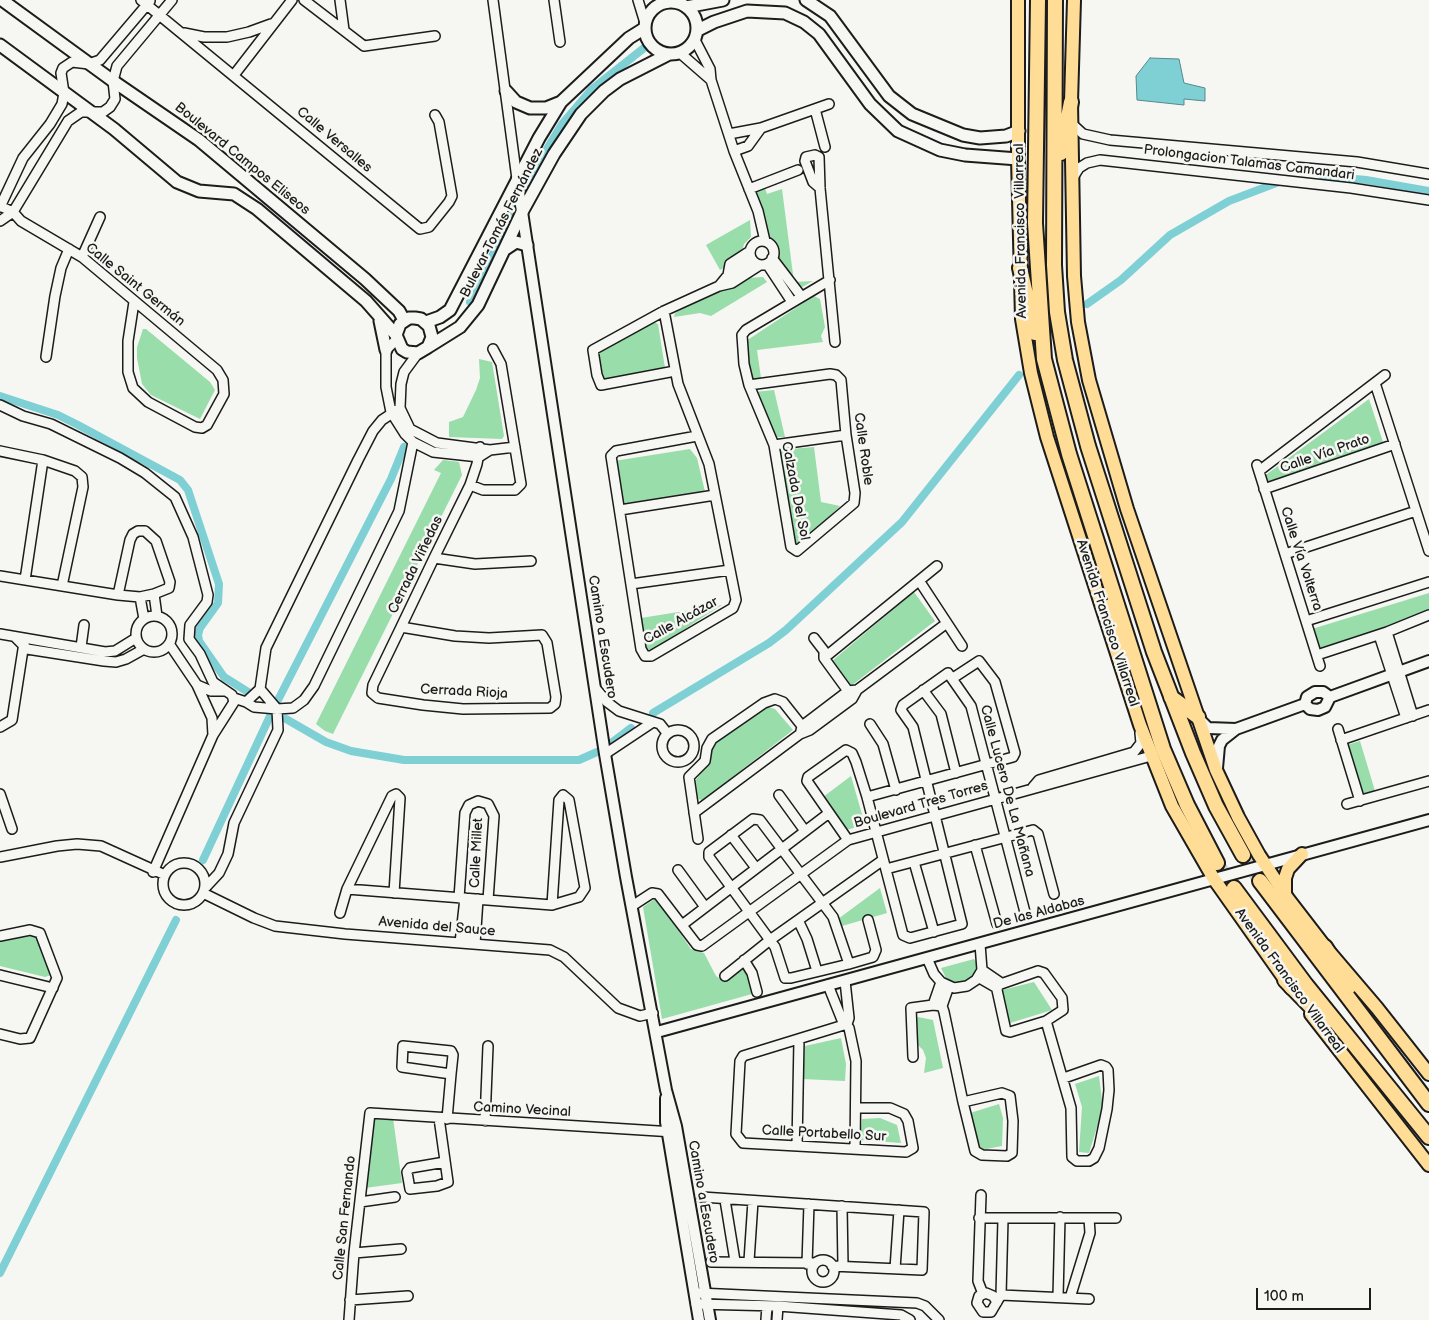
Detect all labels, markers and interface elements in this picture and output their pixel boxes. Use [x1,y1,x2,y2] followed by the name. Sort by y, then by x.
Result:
[171,99,313,219] street label: Boulevard Campos Eliseos
[293,104,375,176] street label: Calle Versalles
[1143,142,1355,184] street label: Prolongacion Talamas Camandari
[1011,143,1031,319] street label: Avenida Francisco Villarreal
[457,146,547,300] street label: Bulevar Tomás Fernández
[82,240,188,330] street label: Calle Saint Germán
[850,412,876,486] street label: Calle Roble
[1278,431,1372,477] street label: Calle Vía Prato
[777,440,813,542] street label: Calzada Del Sol
[1276,505,1326,613] street label: Calle Vía Volterra
[385,513,447,617] street label: Cerrada Viñedas
[1072,537,1142,709] street label: Avenida Francisco Villarreal
[584,574,620,700] street label: Camino a Escudero
[641,594,721,648] street label: Calle Alcázar
[420,681,508,703] street label: Cerrada Rioja
[976,703,1038,879] street label: Calle Lucero De La Mañana
[852,778,990,832] street label: Boulevard Tres Torres
[467,818,487,888] street label: Calle Millet
[991,893,1087,933] street label: De las Aldabas
[1231,905,1347,1057] street label: Avenida Francisco Villarreal
[378,914,496,940] street label: Avenida del Sauce
[473,1099,571,1121] street label: Camino Vecinal
[761,1122,887,1146] street label: Calle Portabello Sur
[684,1139,722,1265] street label: Camino a Escudero
[330,1155,360,1281] street label: Calle San Fernando
[1259,1278,1374,1310] scale bar
[1264,1287,1304,1306] text: 100 m

